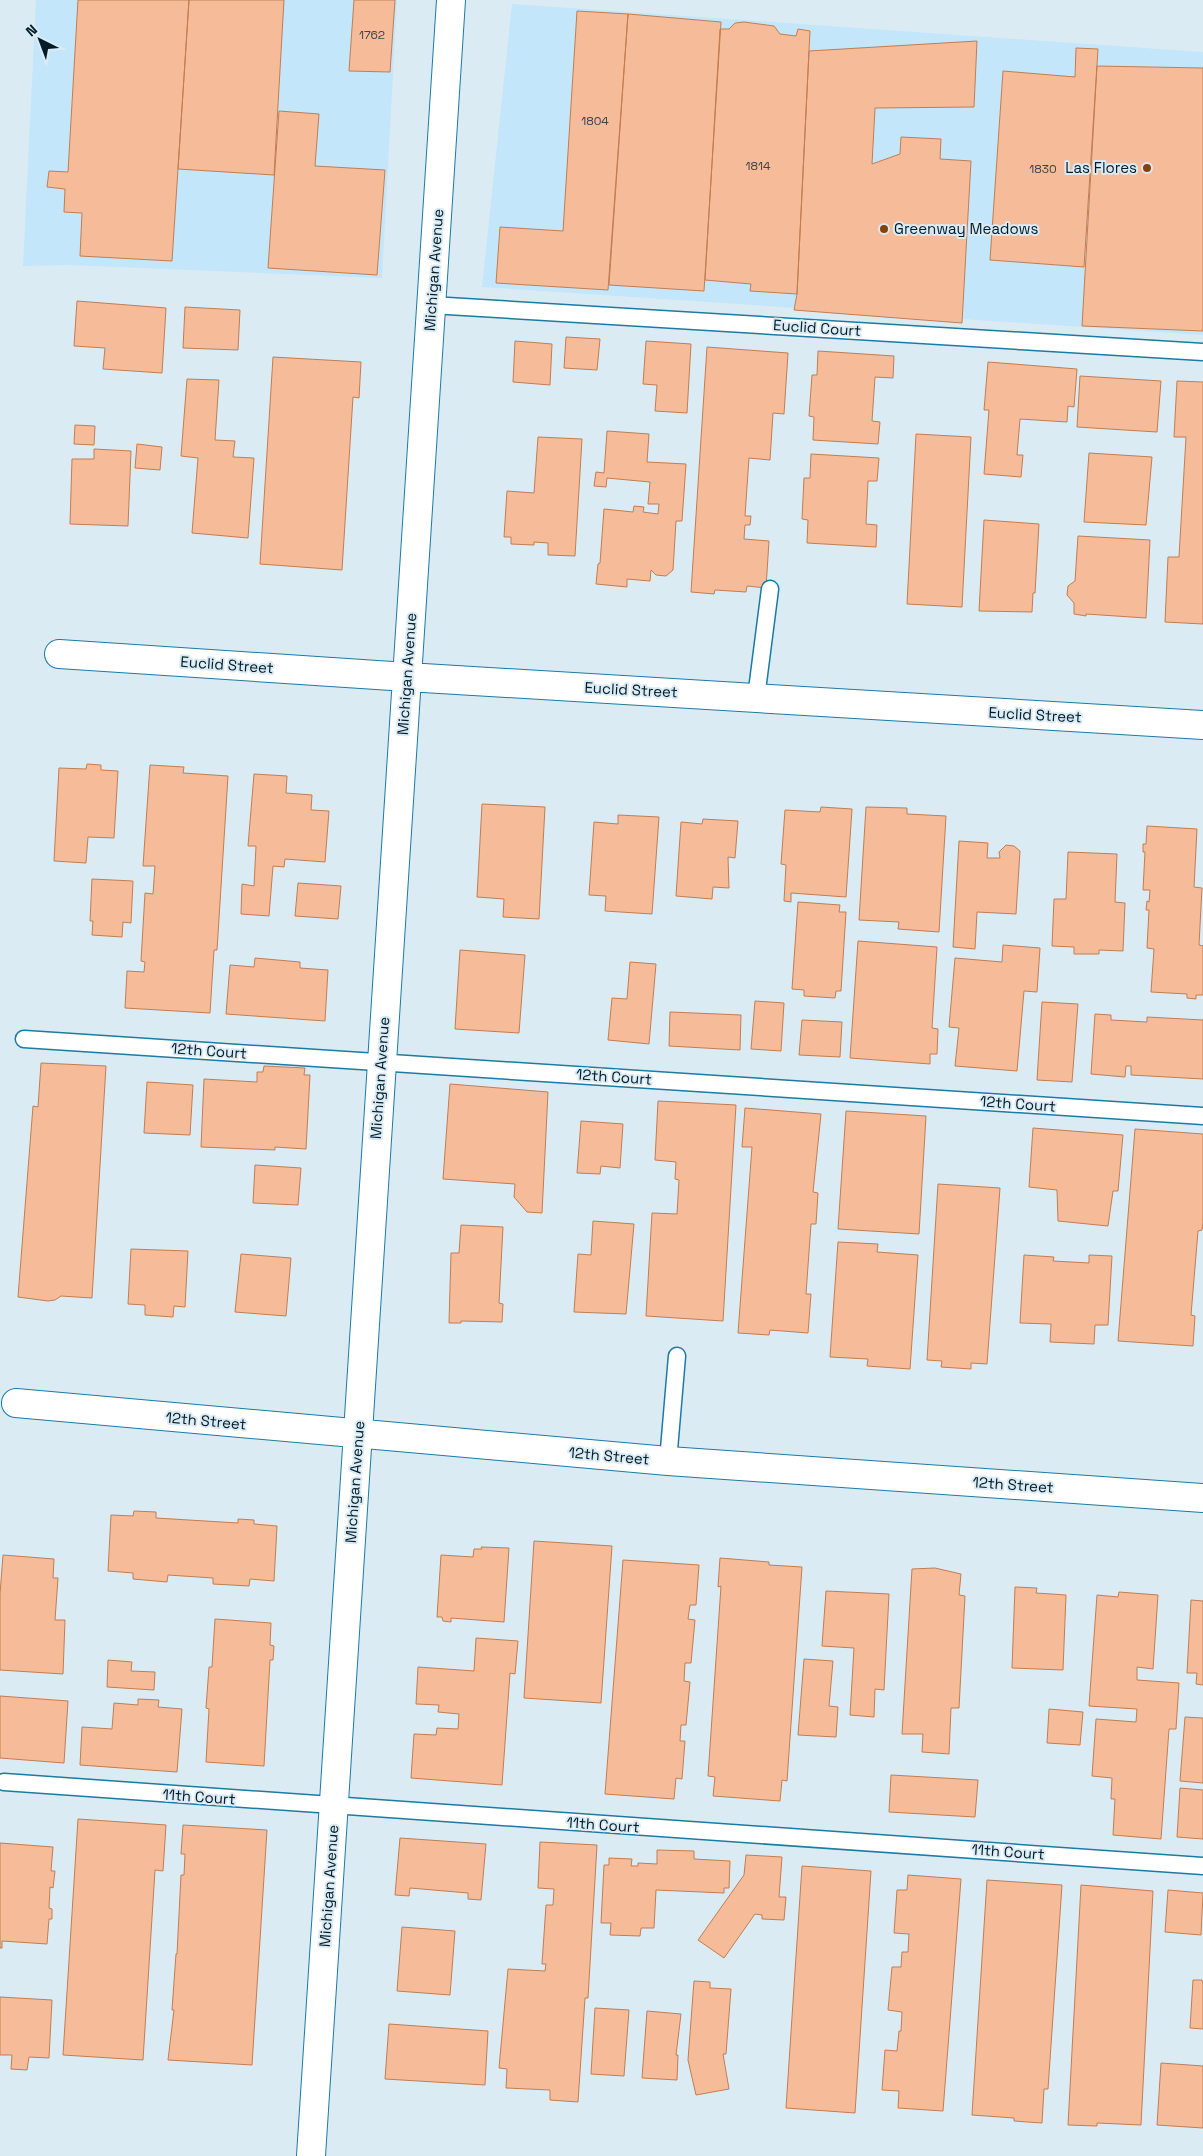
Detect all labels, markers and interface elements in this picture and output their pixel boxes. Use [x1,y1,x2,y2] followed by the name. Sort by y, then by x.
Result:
[15,15,65,65] north arrow
[22,21,41,40] text: N
[359,27,385,43] house number: 1762
[581,113,609,129] house number: 1804
[745,158,771,174] house number: 1814
[1065,158,1137,177] place label: Las Flores
[1029,161,1057,177] house number: 1830
[1141,162,1153,174] marker: Las Flores
[420,208,447,332] street label: Michigan Avenue
[894,219,1039,238] place label: Greenway Meadows
[878,223,890,235] marker: Greenway Meadows
[772,315,862,340] street label: Euclid Court
[393,612,420,736] street label: Michigan Avenue
[180,652,274,677] street label: Euclid Street
[584,678,678,701] street label: Euclid Street
[988,703,1082,726] street label: Euclid Street
[366,1016,393,1140] street label: Michigan Avenue
[171,1038,248,1063] street label: 12th Court
[576,1064,653,1089] street label: 12th Court
[980,1091,1057,1116] street label: 12th Court
[165,1408,247,1434] street label: 12th Street
[341,1420,368,1544] street label: Michigan Avenue
[568,1443,650,1469] street label: 12th Street
[972,1472,1054,1497] street label: 12th Street
[162,1784,236,1809] street label: 11th Court
[566,1812,640,1837] street label: 11th Court
[315,1824,342,1948] street label: Michigan Avenue
[971,1839,1045,1864] street label: 11th Court

